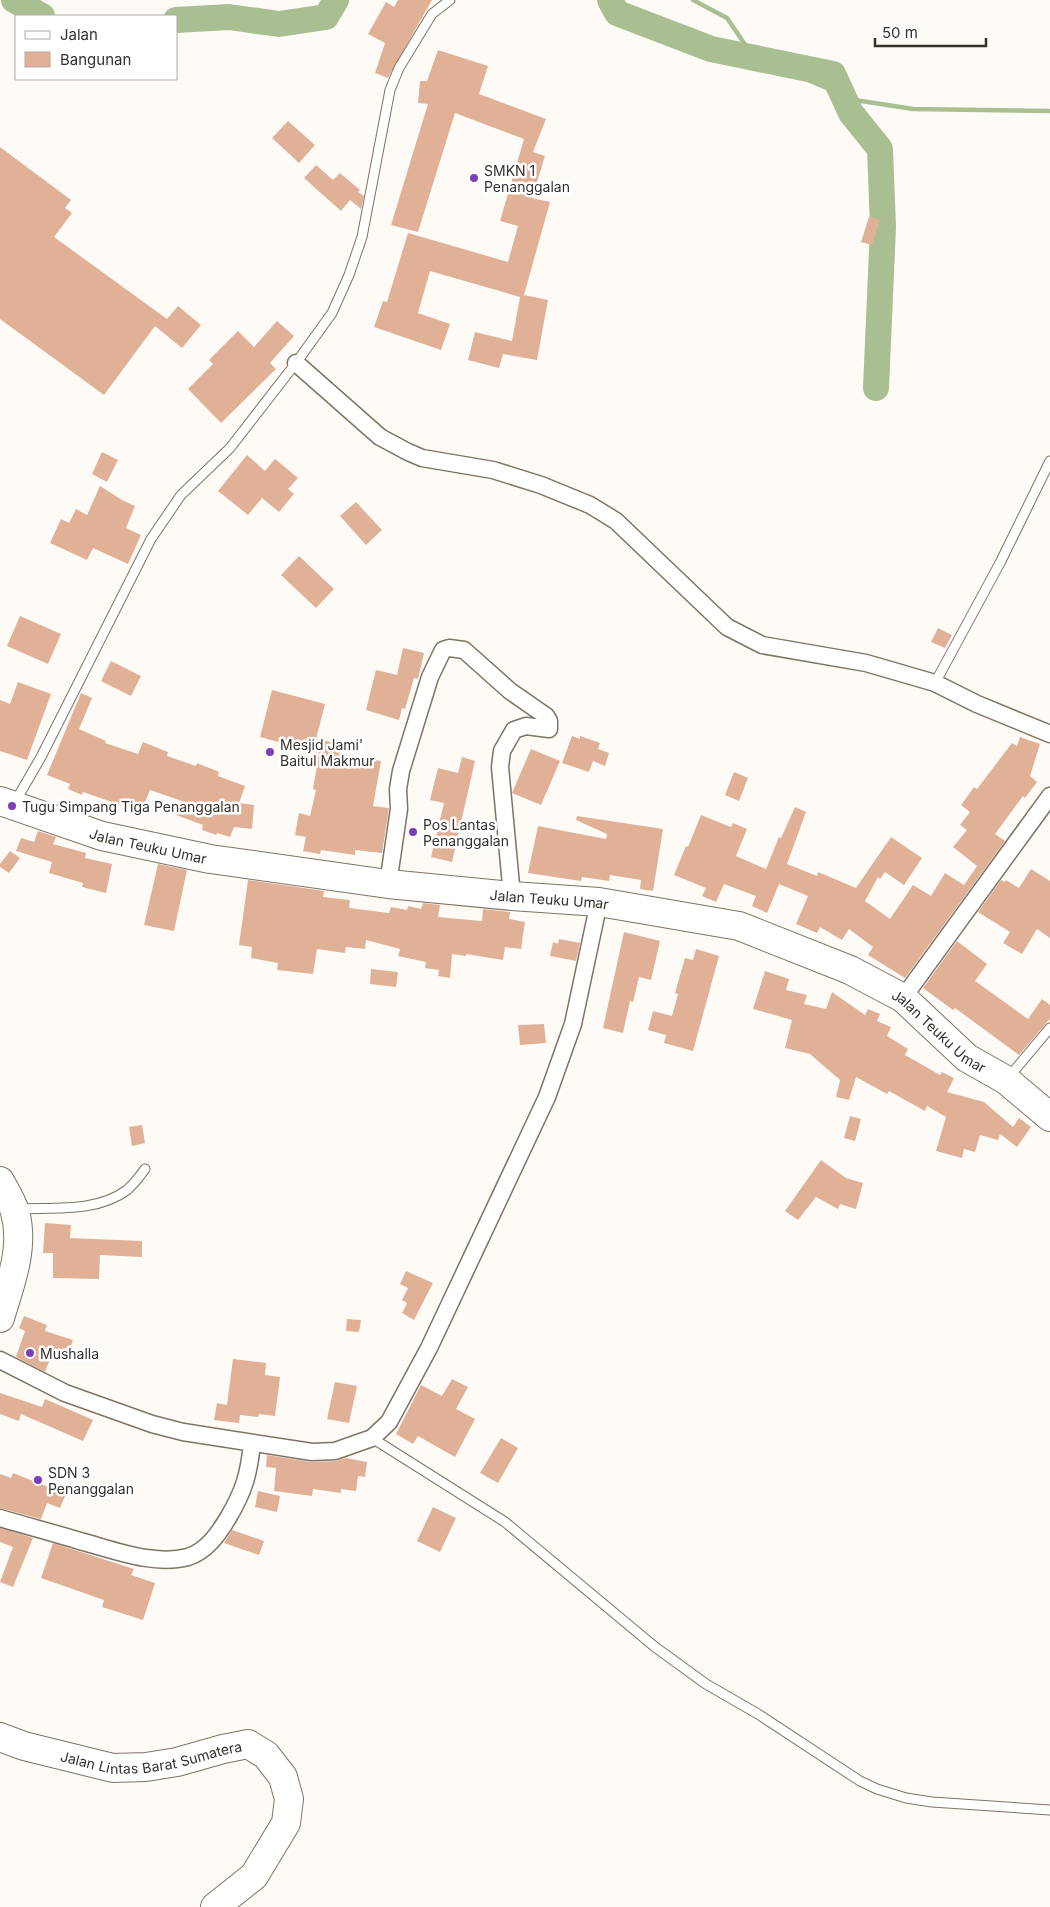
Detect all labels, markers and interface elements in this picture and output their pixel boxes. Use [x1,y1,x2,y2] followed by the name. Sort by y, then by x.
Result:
[15,15,178,80] legend
[875,15,986,47] scale bar
[882,23,918,42] text: 50 m
[60,25,98,44] text: Jalan
[60,50,131,69] text: Bangunan
[484,162,570,195] place label: SMKN 1 Penanggalan
[468,172,480,184] marker: SMKN 1 Penanggalan
[280,736,375,769] place label: Mesjid Jami' Baitul Makmur
[264,746,276,758] marker: Mesjid Jami' Baitul Makmur
[22,798,240,815] place label: Tugu Simpang Tiga Penanggalan
[6,800,18,812] marker: Tugu Simpang Tiga Penanggalan
[423,816,509,849] place label: Pos Lantas Penanggalan
[87,824,208,867] street label: Jalan Teuku Umar
[407,826,419,838] marker: Pos Lantas Penanggalan
[489,885,610,912] street label: Jalan Teuku Umar
[889,985,989,1076] street label: Jalan Teuku Umar
[40,1345,99,1362] place label: Mushalla
[24,1347,36,1359] marker: Mushalla
[48,1464,134,1497] place label: SDN 3 Penanggalan
[32,1474,44,1486] marker: SDN 3 Penanggalan
[59,1737,243,1777] street label: Jalan Lintas Barat Sumatera

